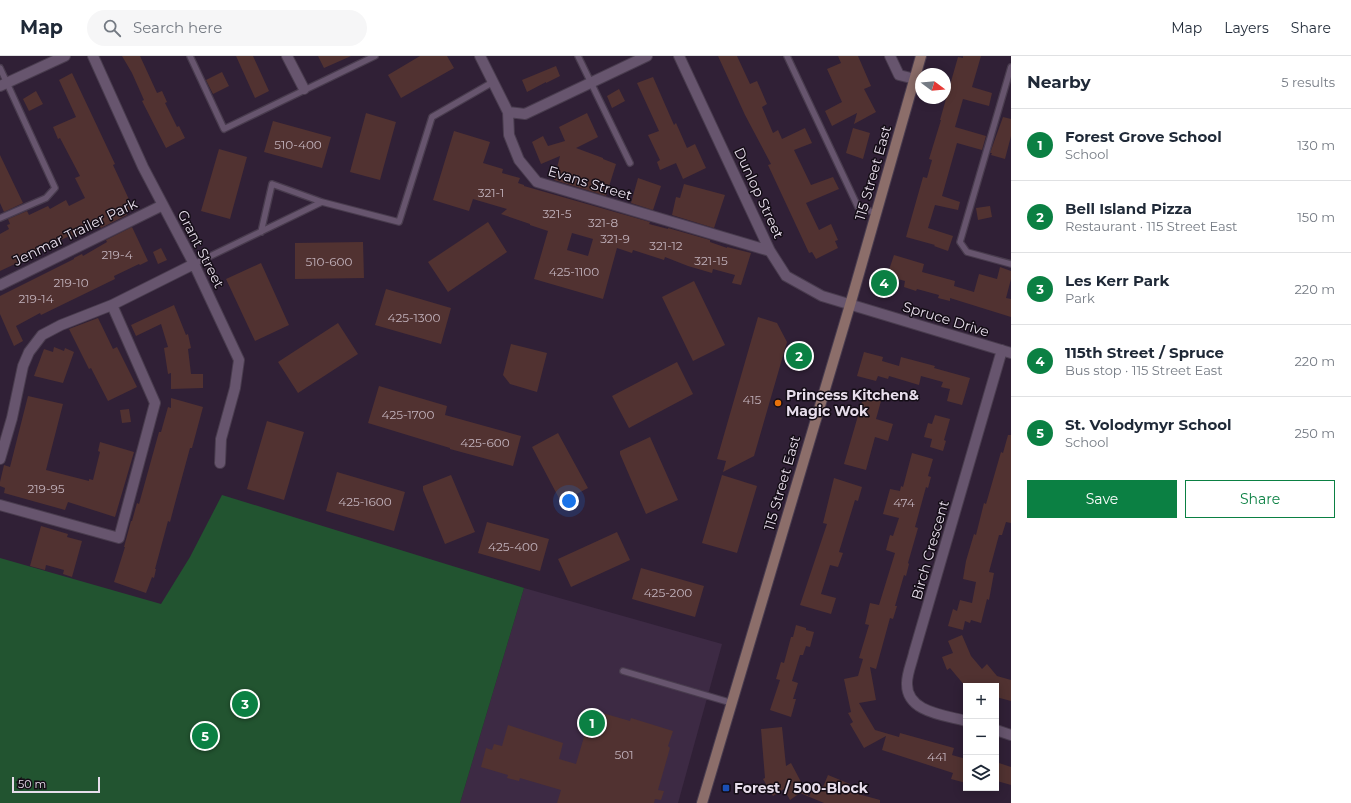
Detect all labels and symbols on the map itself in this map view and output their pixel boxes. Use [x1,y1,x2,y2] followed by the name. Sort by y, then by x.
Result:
[915,68,951,104] north arrow
[851,123,895,222] street label: 115 Street East
[274,137,322,152] house number: 510-400
[730,145,788,242] street label: Dunlop Street
[546,162,635,204] street label: Evans Street
[478,185,504,200] house number: 321-1
[9,194,141,270] street label: Jenmar Trailer Park
[542,206,572,221] house number: 321-5
[174,207,229,291] street label: Grant Street
[588,215,618,230] house number: 321-8
[600,231,630,246] house number: 321-9
[649,238,683,253] house number: 321-12
[101,247,133,262] house number: 219-4
[694,253,728,268] house number: 321-15
[305,254,353,269] house number: 510-600
[549,264,599,279] house number: 425-1100
[871,268,897,298] pin: 4
[53,275,89,290] house number: 219-10
[18,291,54,306] house number: 219-14
[900,297,992,341] street label: Spruce Drive
[388,310,440,325] house number: 425-1300
[786,341,812,371] pin: 2
[786,386,919,420] place label: Princess Kitchen& Magic Wok
[743,392,762,407] house number: 415
[773,398,783,408] marker: Princess Kitchen& Magic Wok
[382,407,435,422] house number: 425-1700
[760,433,804,532] street label: 115 Street East
[460,435,510,450] house number: 425-600
[27,481,65,496] house number: 219-95
[559,491,579,511] your location
[338,494,392,509] house number: 425-1600
[893,495,915,510] house number: 474
[907,498,953,602] street label: Birch Crescent
[488,539,538,554] house number: 425-400
[644,585,692,600] house number: 425-200
[232,689,258,719] pin: 3
[579,708,605,738] pin: 1
[192,721,218,751] pin: 5
[614,747,634,762] house number: 501
[927,749,947,764] house number: 441
[12,775,100,794] scale bar
[734,779,869,797] place label: Forest / 500-Block
[721,783,731,793] marker: Forest / 500-Block

